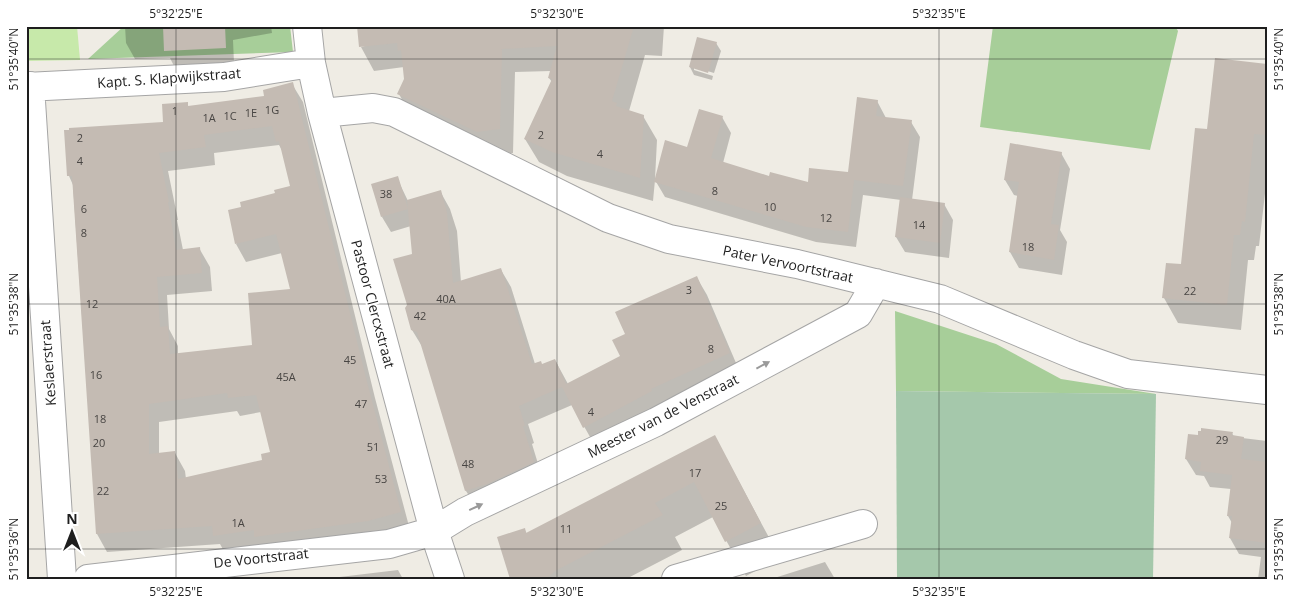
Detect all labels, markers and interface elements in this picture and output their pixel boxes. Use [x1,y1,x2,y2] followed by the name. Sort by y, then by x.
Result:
[149,5,203,22] text: 5°32'25"E
[530,5,584,22] text: 5°32'30"E
[912,5,966,22] text: 5°32'35"E
[5,28,22,90] text: 51°35'40"N
[1270,28,1287,90] text: 51°35'40"N
[97,63,241,92] street label: Kapt. S. Klapwijkstraat
[265,102,279,117] house number: 1G
[172,103,178,118] house number: 1
[245,105,257,120] house number: 1E
[223,108,237,123] house number: 1C
[202,110,216,125] house number: 1A
[538,127,544,142] house number: 2
[77,130,83,145] house number: 2
[597,146,604,161] house number: 4
[77,153,84,168] house number: 4
[712,183,718,198] house number: 8
[380,186,392,201] house number: 38
[764,199,776,214] house number: 10
[81,201,87,216] house number: 6
[820,210,832,225] house number: 12
[913,217,926,232] house number: 14
[81,225,87,240] house number: 8
[347,238,400,370] street label: Pastoor Clercxstraat
[1022,239,1034,254] house number: 18
[721,240,855,287] street label: Pater Vervoortstraat
[5,273,22,335] text: 51°35'38"N
[1270,273,1287,335] text: 51°35'38"N
[686,282,692,297] house number: 3
[1184,283,1196,298] house number: 22
[436,291,456,306] house number: 40A
[86,296,98,311] house number: 12
[414,308,426,323] house number: 42
[35,320,60,407] street label: Keslaerstraat
[708,341,714,356] house number: 8
[344,352,356,367] house number: 45
[756,361,770,369] one-way arrow
[90,367,102,382] house number: 16
[276,369,296,384] house number: 45A
[584,369,741,462] street label: Meester van de Venstraat
[355,396,367,411] house number: 47
[588,404,595,419] house number: 4
[94,411,106,426] house number: 18
[1216,432,1228,447] house number: 29
[93,435,105,450] house number: 20
[367,439,379,454] house number: 51
[462,456,474,471] house number: 48
[689,465,701,480] house number: 17
[375,471,387,486] house number: 53
[97,483,109,498] house number: 22
[715,498,727,513] house number: 25
[469,503,484,511] one-way arrow
[48,508,98,558] north arrow
[66,509,78,528] text: N
[231,515,245,530] house number: 1A
[5,518,22,580] text: 51°35'36"N
[1270,518,1287,580] text: 51°35'36"N
[560,521,572,536] house number: 11
[212,543,309,572] street label: De Voortstraat
[149,583,203,600] text: 5°32'25"E
[530,583,584,600] text: 5°32'30"E
[912,583,966,600] text: 5°32'35"E

